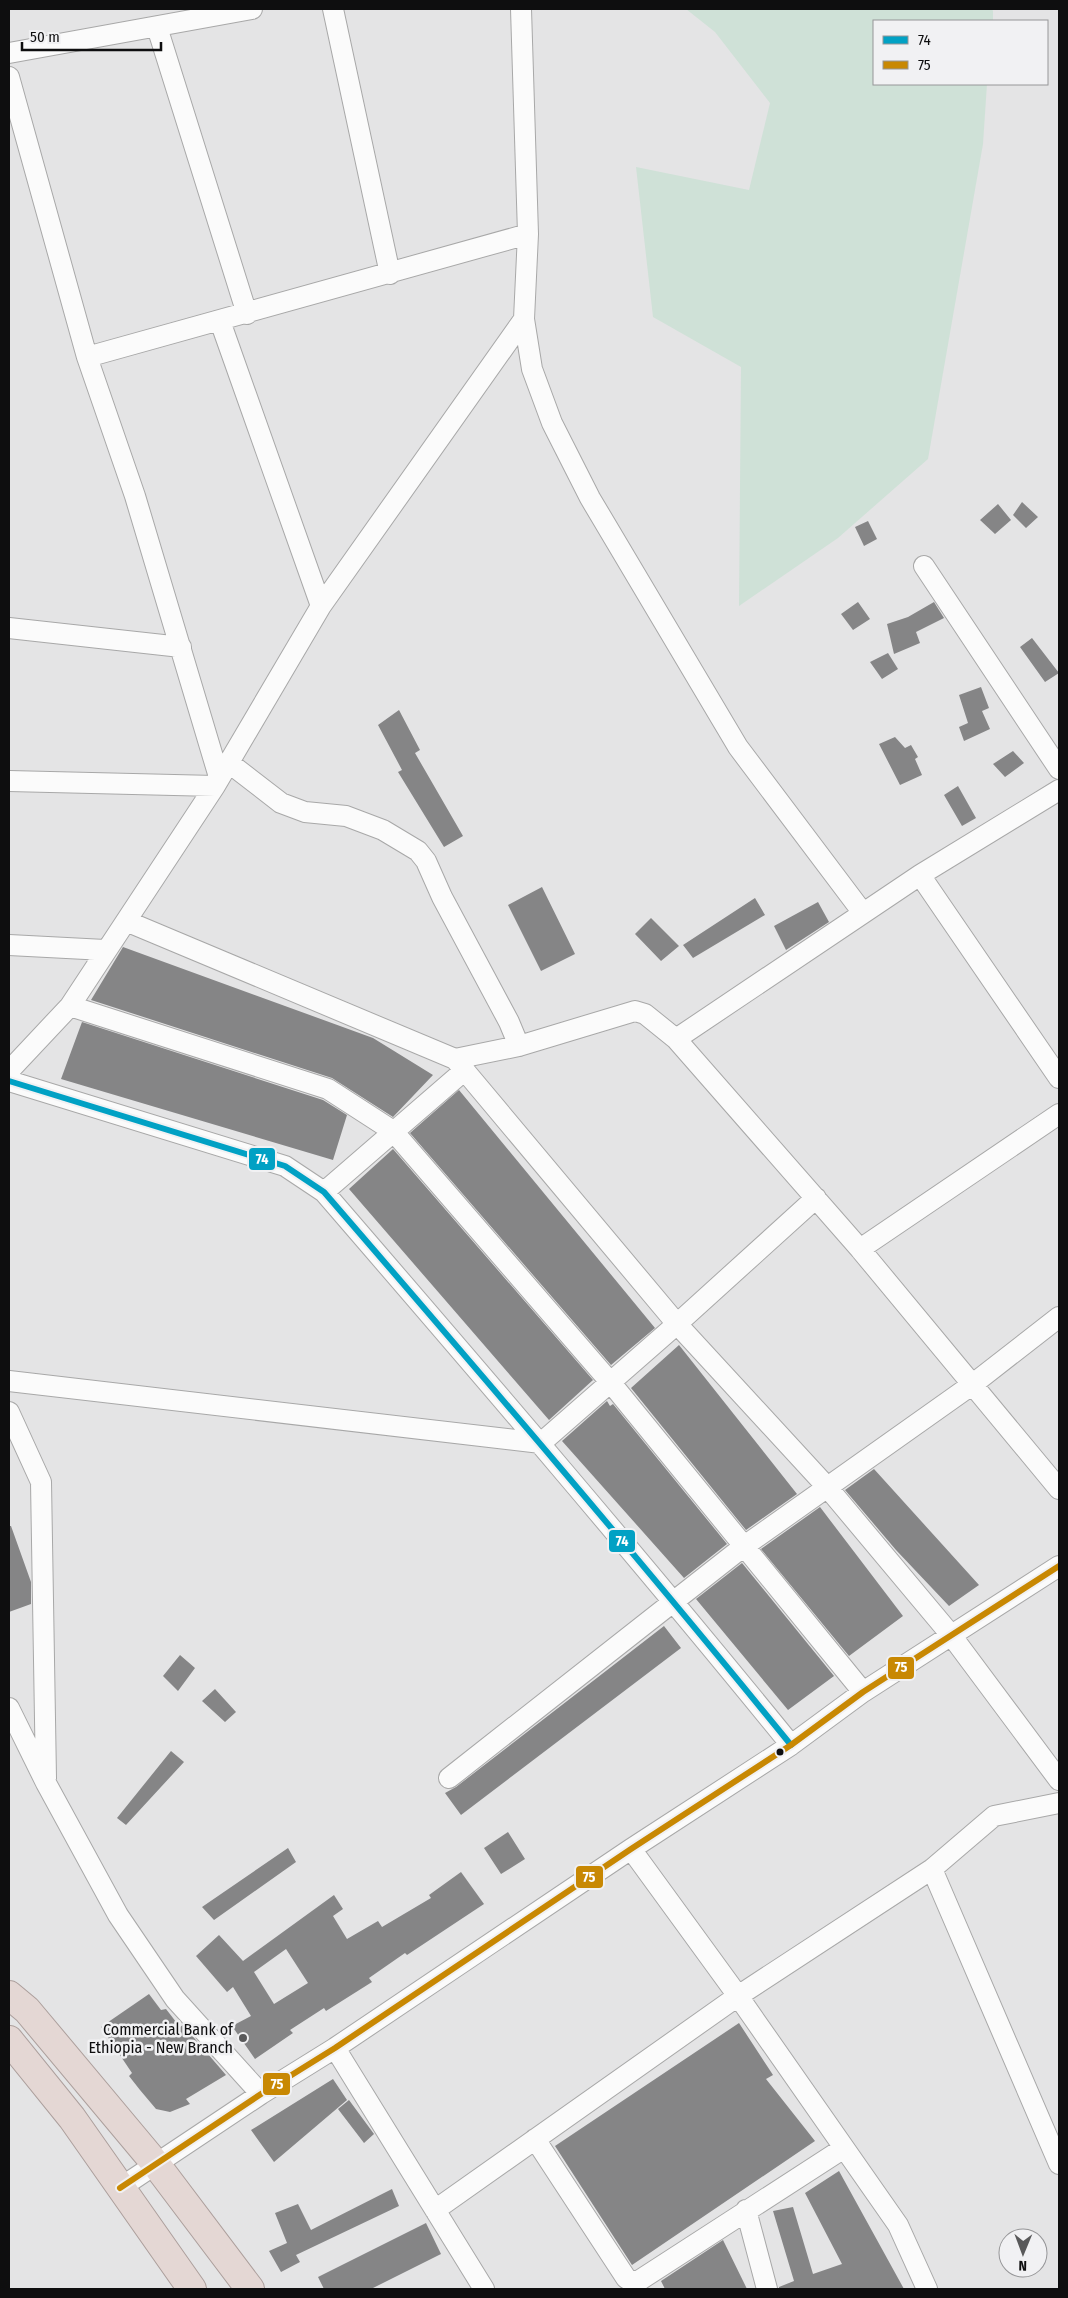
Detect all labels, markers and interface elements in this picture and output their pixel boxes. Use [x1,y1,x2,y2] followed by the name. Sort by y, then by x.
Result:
[22,20,161,52] scale bar
[873,20,1048,85] legend
[30,28,60,46] text: 50 m
[918,31,931,49] text: 74
[918,56,931,74] text: 75
[248,1147,276,1171] line badge: 74
[256,1151,268,1168] text: 74
[608,1529,636,1553] line badge: 74
[616,1533,628,1550] text: 74
[887,1656,915,1680] line badge: 75
[895,1659,907,1676] text: 75
[775,1747,785,1757] unlabelled marker
[575,1865,604,1889] line badge: 75
[583,1869,595,1886] text: 75
[89,2020,234,2057] place label: Commercial Bank of Ethiopia - New Branch
[237,2032,249,2044] marker: Commercial Bank of Ethiopia - New Branch
[262,2072,291,2096] line badge: 75
[271,2076,283,2093] text: 75
[998,2228,1048,2278] north arrow
[1018,2257,1027,2274] text: N

